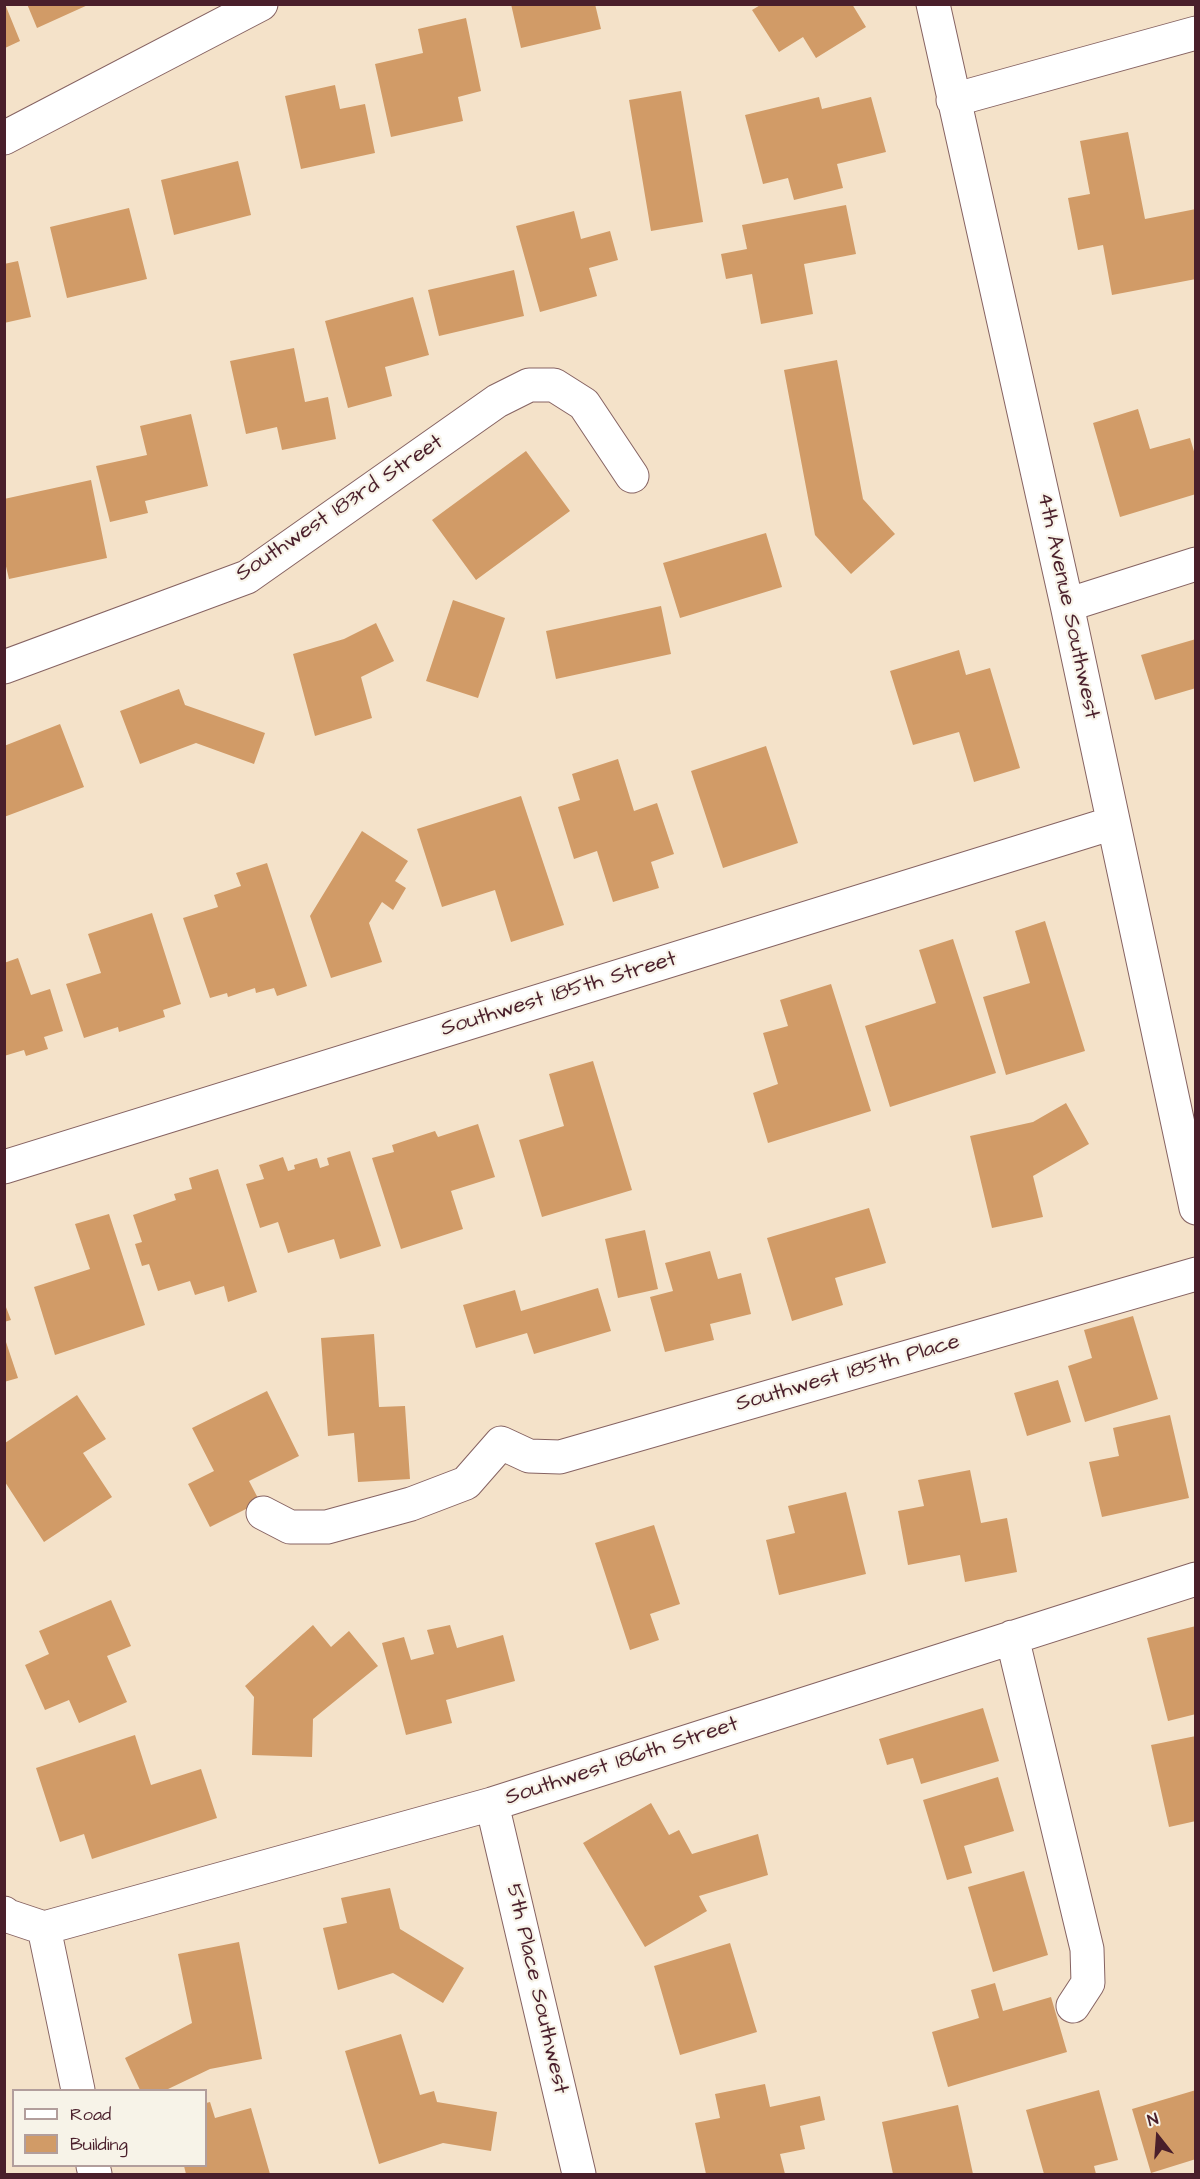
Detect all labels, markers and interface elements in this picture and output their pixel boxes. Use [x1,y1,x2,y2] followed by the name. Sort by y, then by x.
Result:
[231,430,449,588] street label: Southwest 183rd Street
[1030,490,1104,722] street label: 4th Avenue Southwest
[438,947,680,1043] street label: Southwest 185th Street
[733,1329,963,1419] street label: Southwest 185th Place
[502,1712,742,1812] street label: Southwest 186th Street
[499,1881,573,2097] street label: 5th Place Southwest
[12,2089,207,2167] legend
[70,2102,111,2127] text: Road
[1128,2107,1188,2167] north arrow
[1145,2108,1161,2132] text: N
[70,2132,128,2157] text: Building

